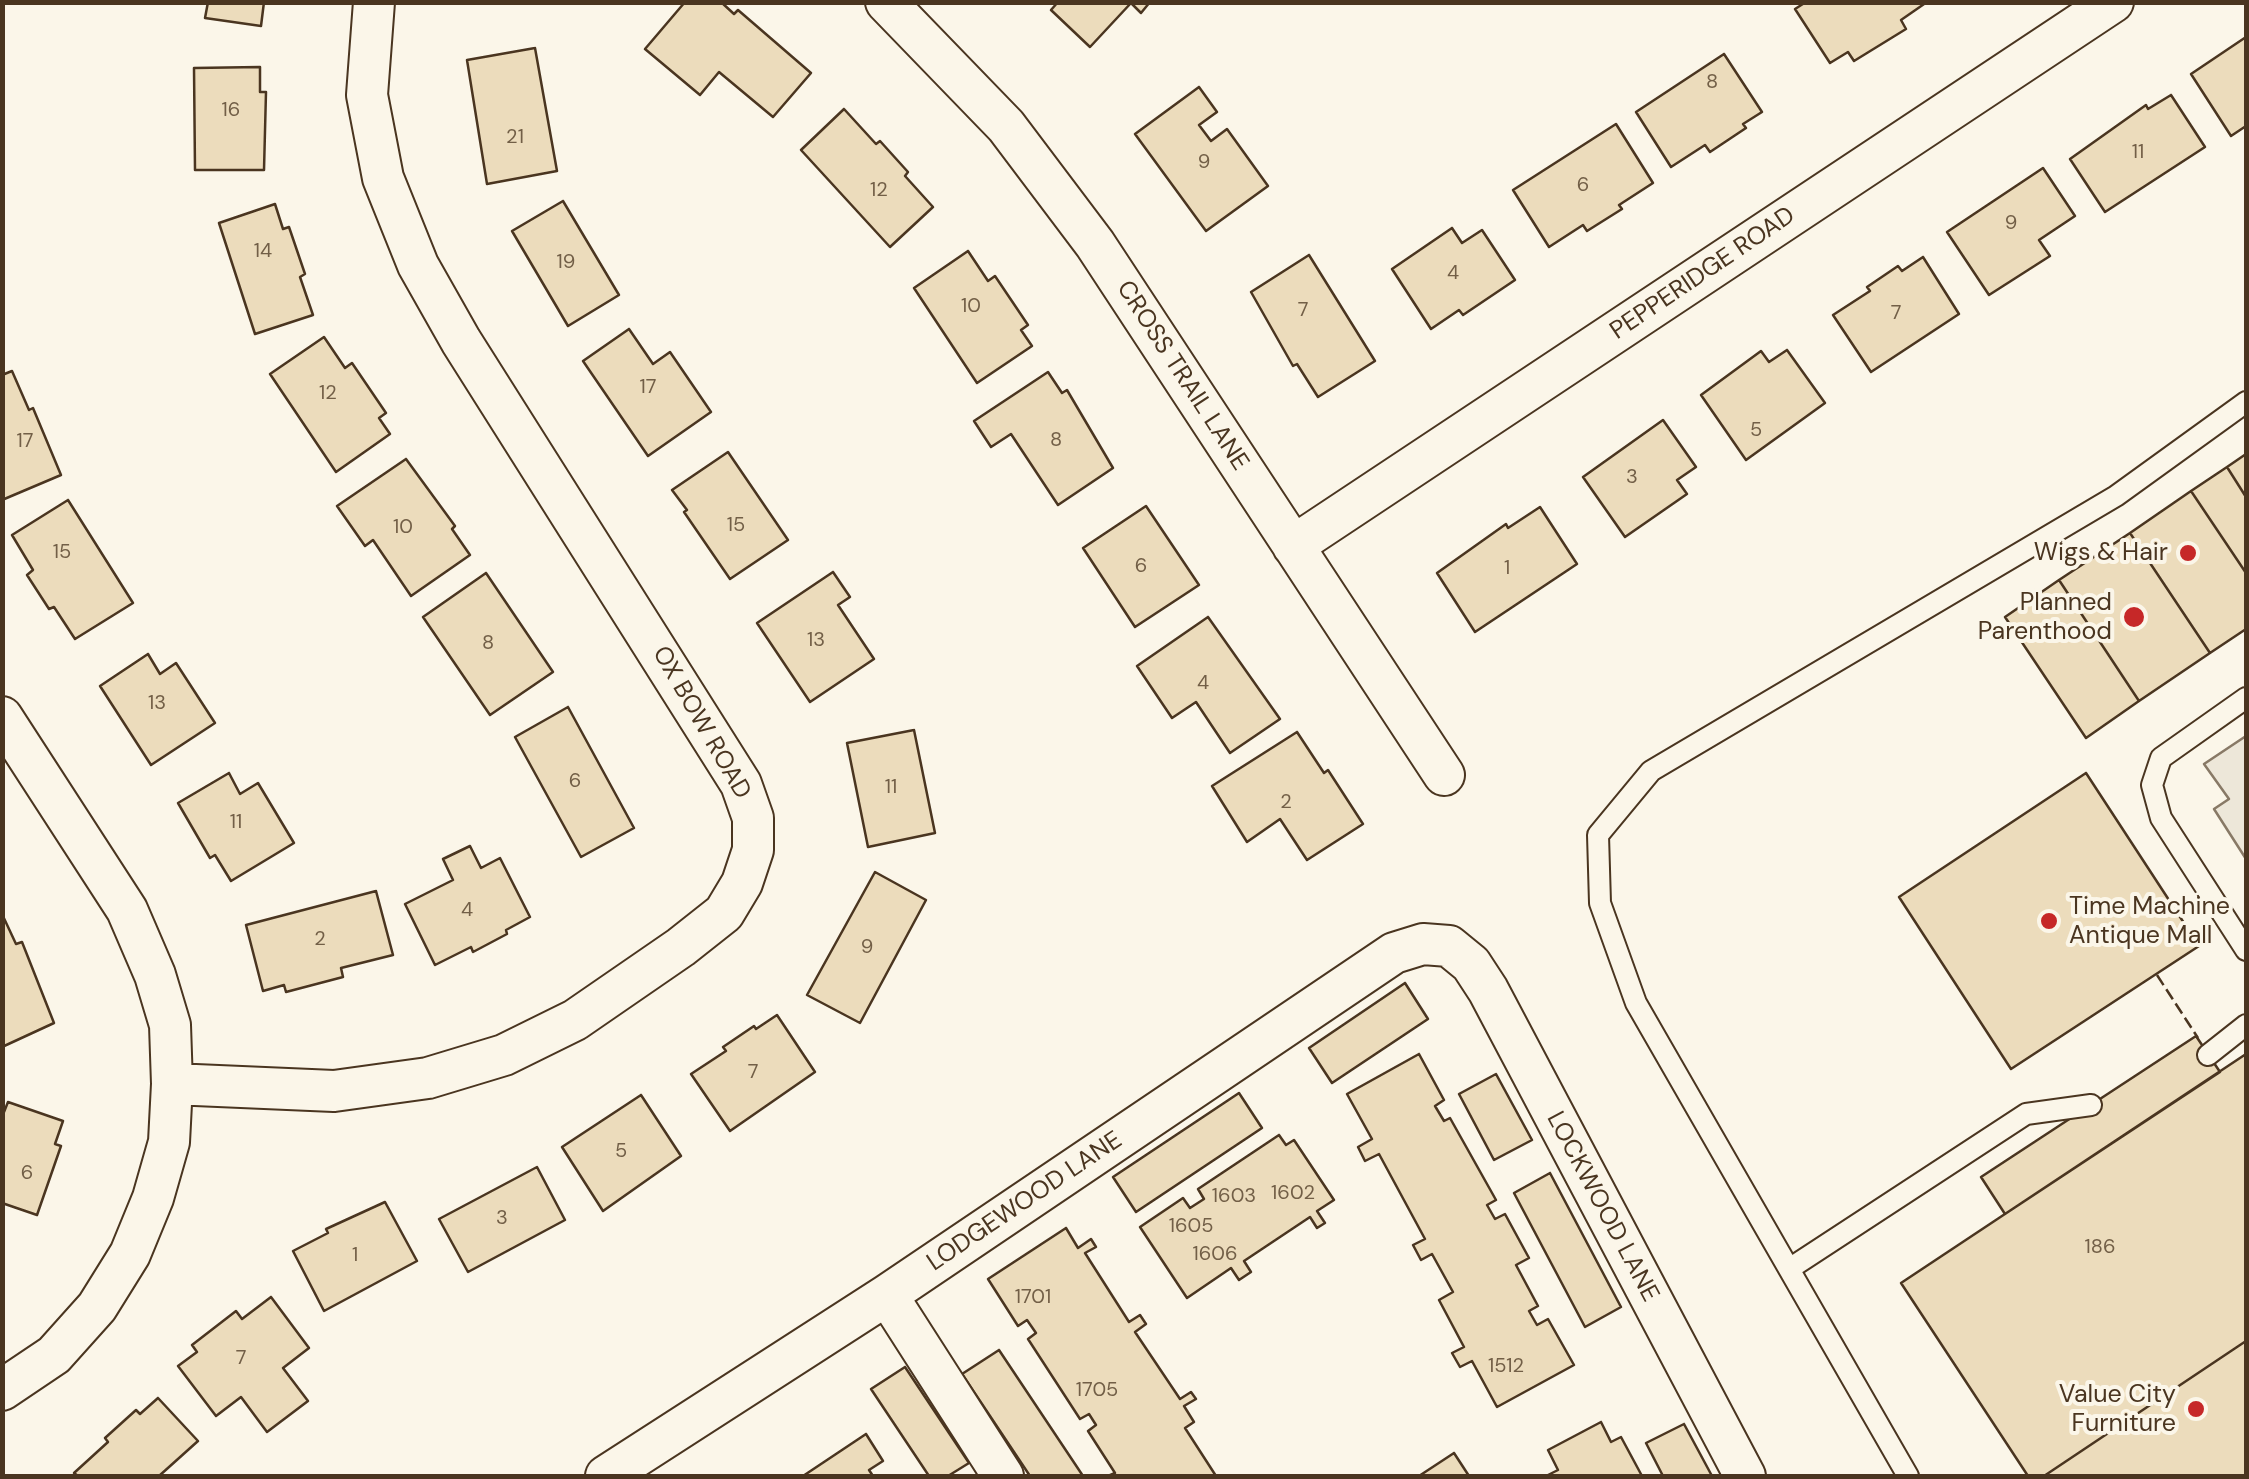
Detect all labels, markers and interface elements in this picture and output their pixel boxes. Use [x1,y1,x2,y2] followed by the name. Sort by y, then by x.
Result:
[1706,71,1718,95] house number: 8
[222,99,240,123] house number: 16
[506,126,524,150] house number: 21
[2132,141,2144,165] house number: 11
[1198,151,1210,175] house number: 9
[1577,174,1589,198] house number: 6
[870,179,888,203] house number: 12
[1605,201,1801,347] street label: PEPPERIDGE ROAD
[2005,212,2017,236] house number: 9
[254,240,272,264] house number: 14
[557,251,575,275] house number: 19
[1447,262,1459,286] house number: 4
[1109,276,1255,476] street label: CROSS TRAIL LANE
[961,295,981,319] house number: 10
[1298,299,1308,323] house number: 7
[1891,302,1901,326] house number: 7
[640,376,656,400] house number: 17
[319,382,337,406] house number: 12
[1750,419,1762,443] house number: 5
[1050,429,1062,453] house number: 8
[17,430,33,454] house number: 17
[1626,466,1638,490] house number: 3
[727,514,745,538] house number: 15
[393,516,413,540] house number: 10
[2034,538,2168,568] place label: Wigs & Hair
[53,541,71,565] house number: 15
[2177,542,2199,564] marker: Wigs & Hair
[1135,555,1147,579] house number: 6
[1504,557,1510,581] house number: 1
[1978,588,2112,647] place label: Planned Parenthood
[2121,604,2147,630] marker: Planned Parenthood
[807,629,825,653] house number: 13
[482,632,494,656] house number: 8
[645,641,757,805] street label: OX BOW ROAD
[1197,672,1209,696] house number: 4
[148,692,166,716] house number: 13
[569,770,581,794] house number: 6
[885,776,897,800] house number: 11
[1280,791,1292,815] house number: 2
[230,811,242,835] house number: 11
[2069,892,2230,951] place label: Time Machine Antique Mall
[461,899,473,923] house number: 4
[2038,910,2060,932] marker: Time Machine Antique Mall
[314,928,326,952] house number: 2
[861,936,873,960] house number: 9
[748,1061,758,1085] house number: 7
[1539,1107,1665,1307] street label: LOCKWOOD LANE
[922,1126,1128,1278] street label: LODGEWOOD LANE
[615,1140,627,1164] house number: 5
[21,1162,33,1186] house number: 6
[1271,1182,1315,1206] house number: 1602
[1212,1185,1256,1209] house number: 1603
[496,1207,508,1231] house number: 3
[1169,1215,1213,1239] house number: 1605
[2085,1236,2115,1260] house number: 186
[1192,1243,1238,1267] house number: 1606
[352,1244,358,1268] house number: 1
[1015,1286,1051,1310] house number: 1701
[236,1347,246,1371] house number: 7
[1488,1355,1524,1379] house number: 1512
[1076,1379,1118,1403] house number: 1705
[2059,1380,2176,1439] place label: Value City Furniture
[2185,1398,2207,1420] marker: Value City Furniture

